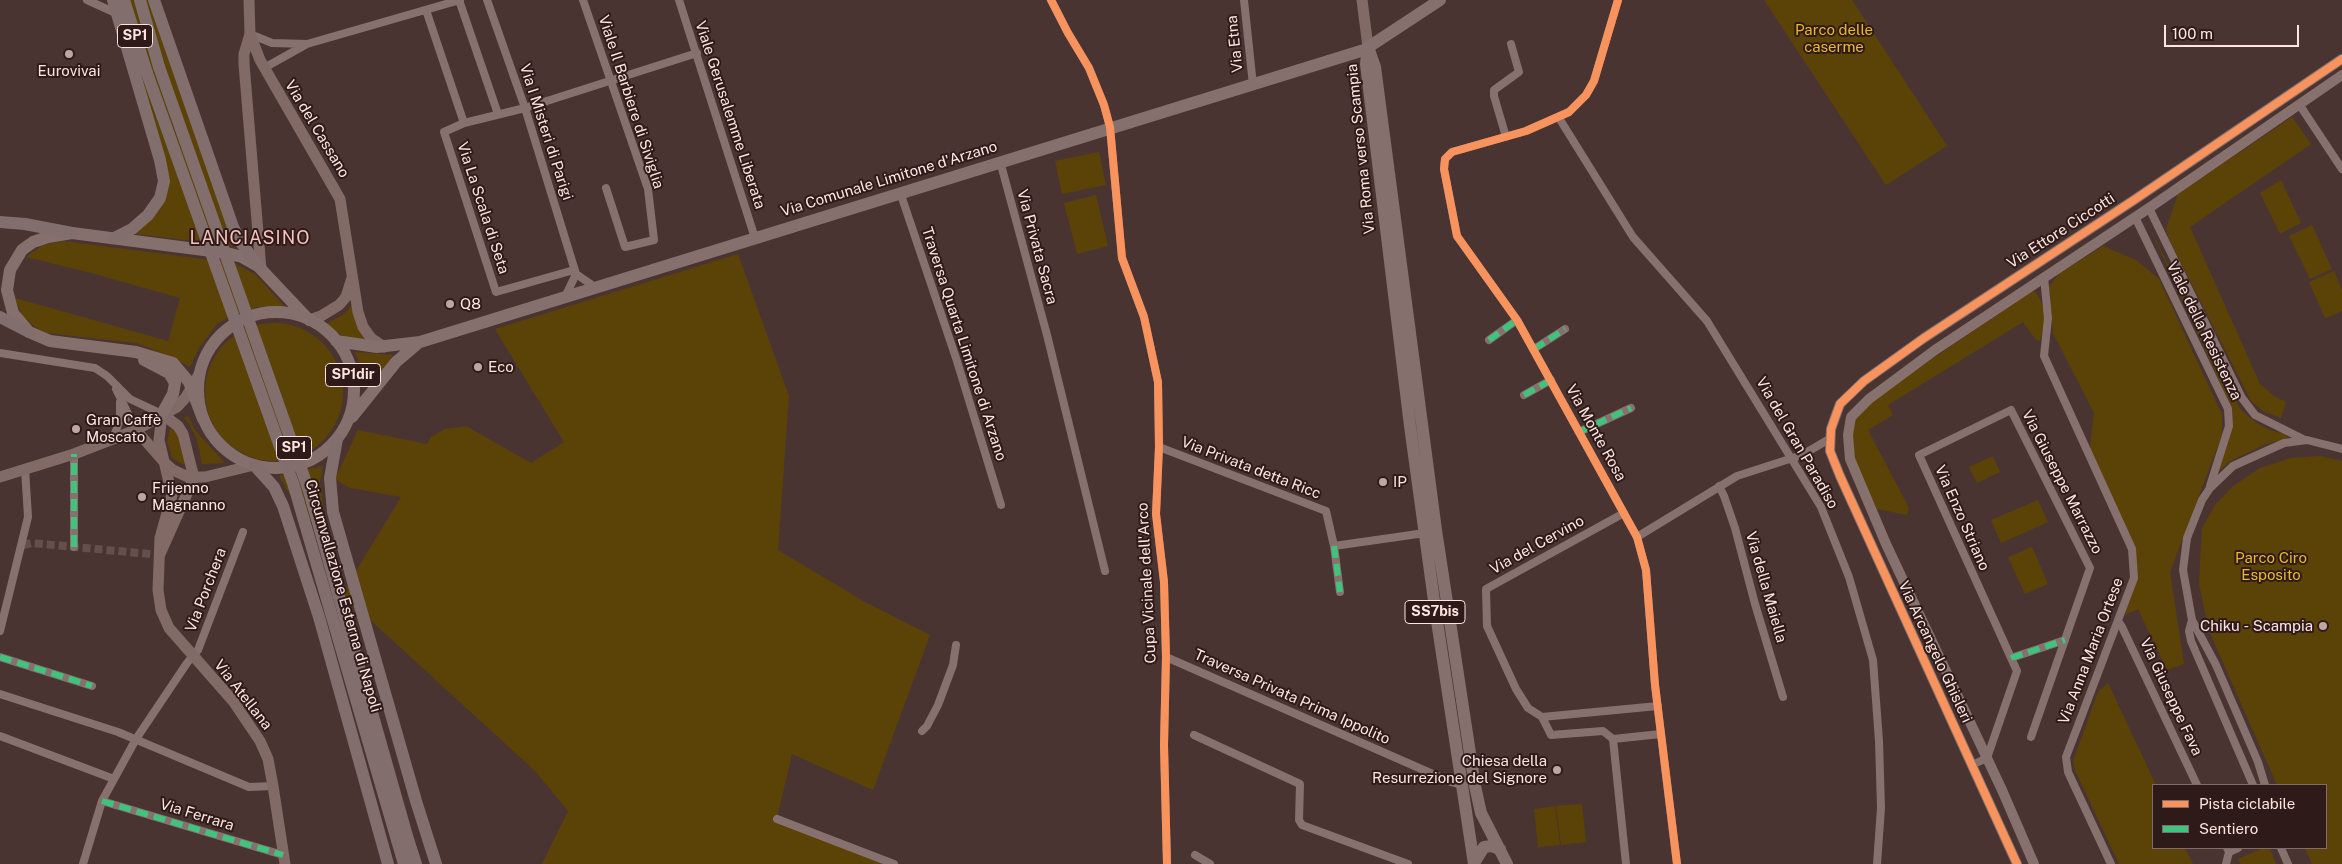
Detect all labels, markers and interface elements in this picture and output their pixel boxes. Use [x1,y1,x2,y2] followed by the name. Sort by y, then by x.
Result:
[594,13,668,191] street label: Viale Il Barbiere di Siviglia
[1223,15,1247,73] street label: Via Etna
[2167,15,2302,47] scale bar
[691,19,769,211] street label: Viale Gerusalemme Liberata
[1795,21,1873,56] park label: Parco delle caserme
[118,24,152,48] road number: SP1
[2172,25,2213,42] text: 100 m
[63,48,75,60] marker: Eurovivai
[38,62,100,80] place label: Eurovivai
[515,62,577,202] street label: Via I Misteri di Parigi
[1343,63,1379,235] street label: Via Roma verso Scampia
[281,77,353,181] street label: Via del Cassano
[779,137,999,221] street label: Via Comunale Limitone d'Arzano
[453,140,513,276] street label: Via La Scala di Seta
[1013,188,1061,306] street label: Via Privata Sacra
[2004,189,2118,273] street label: Via Ettore Ciccotti
[918,225,1010,463] street label: Traversa Quarta Limitone di Arzano
[188,227,312,249] district label: LANCIASINO
[2163,259,2245,403] street label: Viale della Resistenza
[460,295,481,313] place label: Q8
[444,298,456,310] marker: Q8
[488,358,514,376] place label: Eco
[472,361,484,373] marker: Eco
[326,364,380,386] road number: SP1dir
[1752,374,1842,512] street label: Via del Gran Paradiso
[1562,382,1630,484] street label: Via Monte Rosa
[2018,407,2106,557] street label: Via Giuseppe Marrazzo
[86,411,161,446] place label: Gran Caffè Moscato
[70,423,82,435] marker: Gran Caffè Moscato
[1179,433,1323,503] street label: Via Privata detta Ricc
[276,436,312,459] road number: SP1
[1931,463,1993,573] street label: Via Enzo Striano
[1393,473,1407,491] place label: IP
[1377,476,1389,488] marker: IP
[301,478,385,714] street label: Circumvallazione Esterna di Napoli
[152,479,226,514] place label: Frijenno Magnanno
[136,491,148,503] marker: Frijenno Magnanno
[1134,502,1160,664] street label: Cupa Vicinale dell'Arco
[1487,512,1587,578] street label: Via del Cervino
[1742,529,1790,645] street label: Via della Maiella
[182,545,230,635] street label: Via Porchera
[2235,549,2307,584] park label: Parco Ciro Esposito
[2055,575,2127,727] street label: Via Anna Maria Ortese
[1894,578,1976,726] street label: Via Arcangelo Ghisleri
[1405,600,1465,624] road number: SS7bis
[2200,617,2313,635] place label: Chiku - Scampia
[2317,620,2329,632] marker: Chiku - Scampia
[2136,635,2206,759] street label: Via Giuseppe Fava
[1191,646,1393,748] street label: Traversa Privata Prima Ippolito
[210,656,276,734] street label: Via Atellana
[1372,752,1547,787] place label: Chiesa della Resurrezione del Signore
[1551,764,1563,776] marker: Chiesa della Resurrezione del Signore
[2152,784,2327,849] legend
[158,795,236,835] street label: Via Ferrara
[2199,795,2295,812] text: Pista ciclabile
[2199,820,2258,837] text: Sentiero

